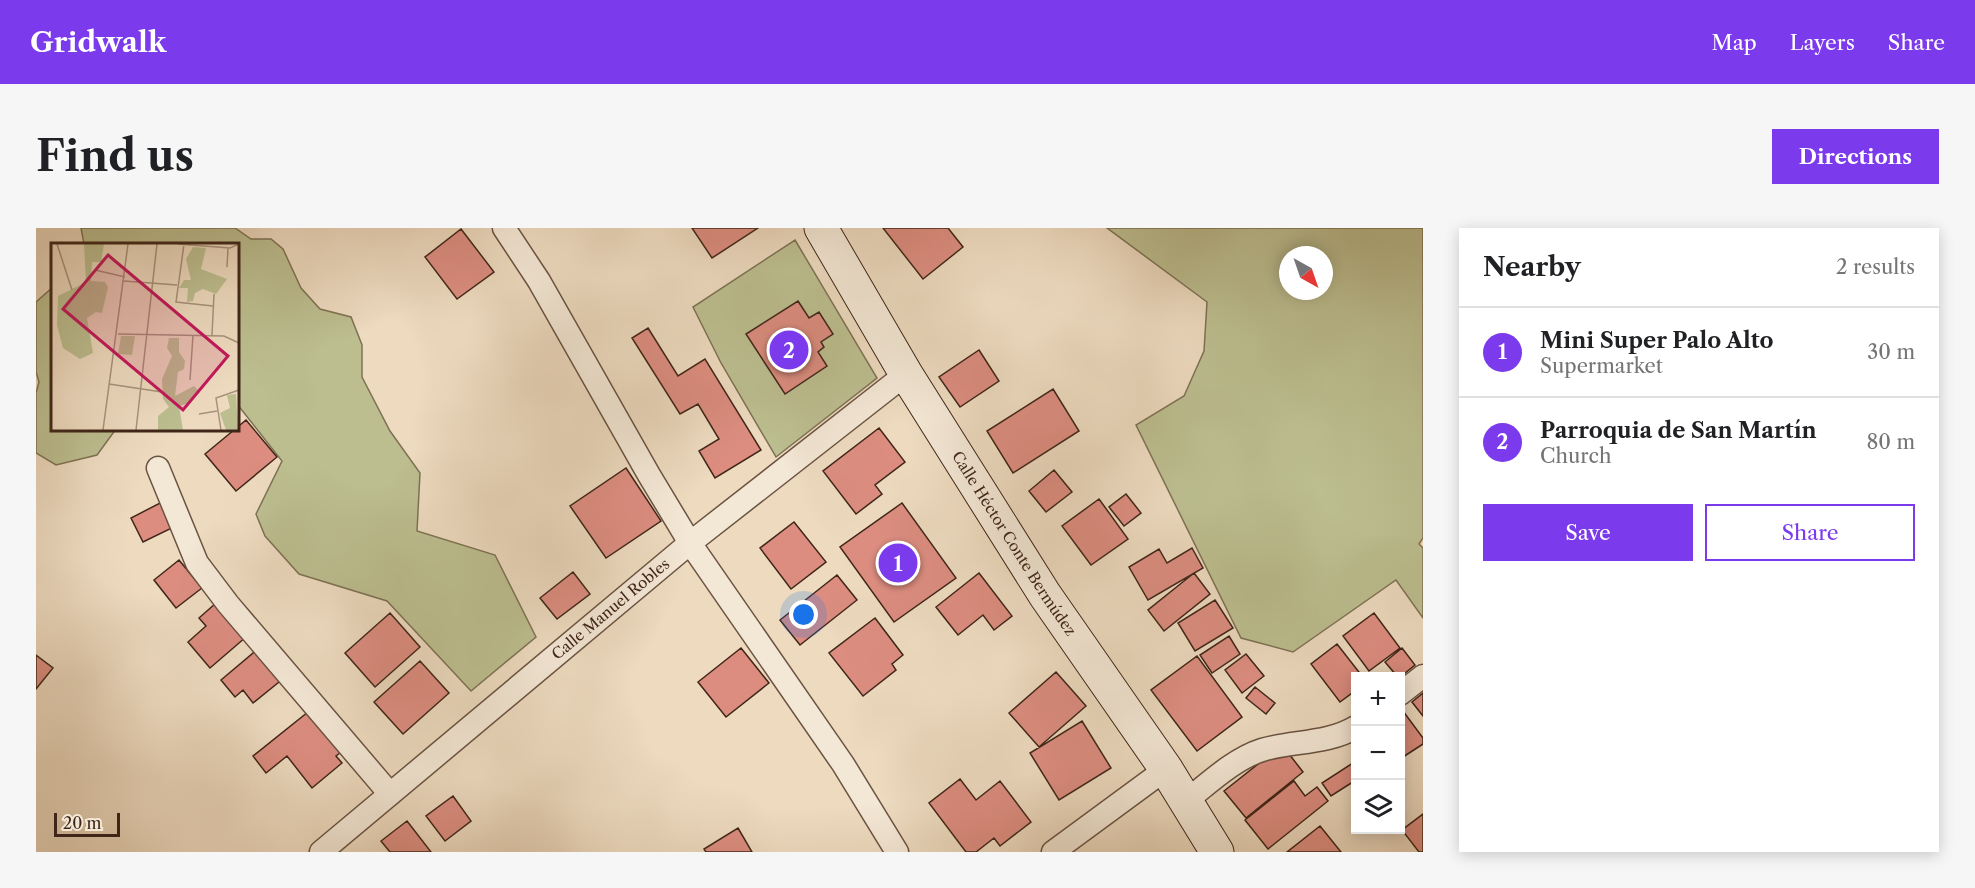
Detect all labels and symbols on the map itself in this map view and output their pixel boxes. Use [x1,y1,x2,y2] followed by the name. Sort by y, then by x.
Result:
[51,243,238,430] inset map
[1279,246,1333,300] north arrow
[770,328,808,372] pin: 2
[948,448,1081,640] street label: Calle Héctor Conte Bermúdez
[878,540,918,586] pin: 1
[548,554,673,664] street label: Calle Manuel Robles
[789,600,818,629] your location
[54,810,120,838] scale bar

